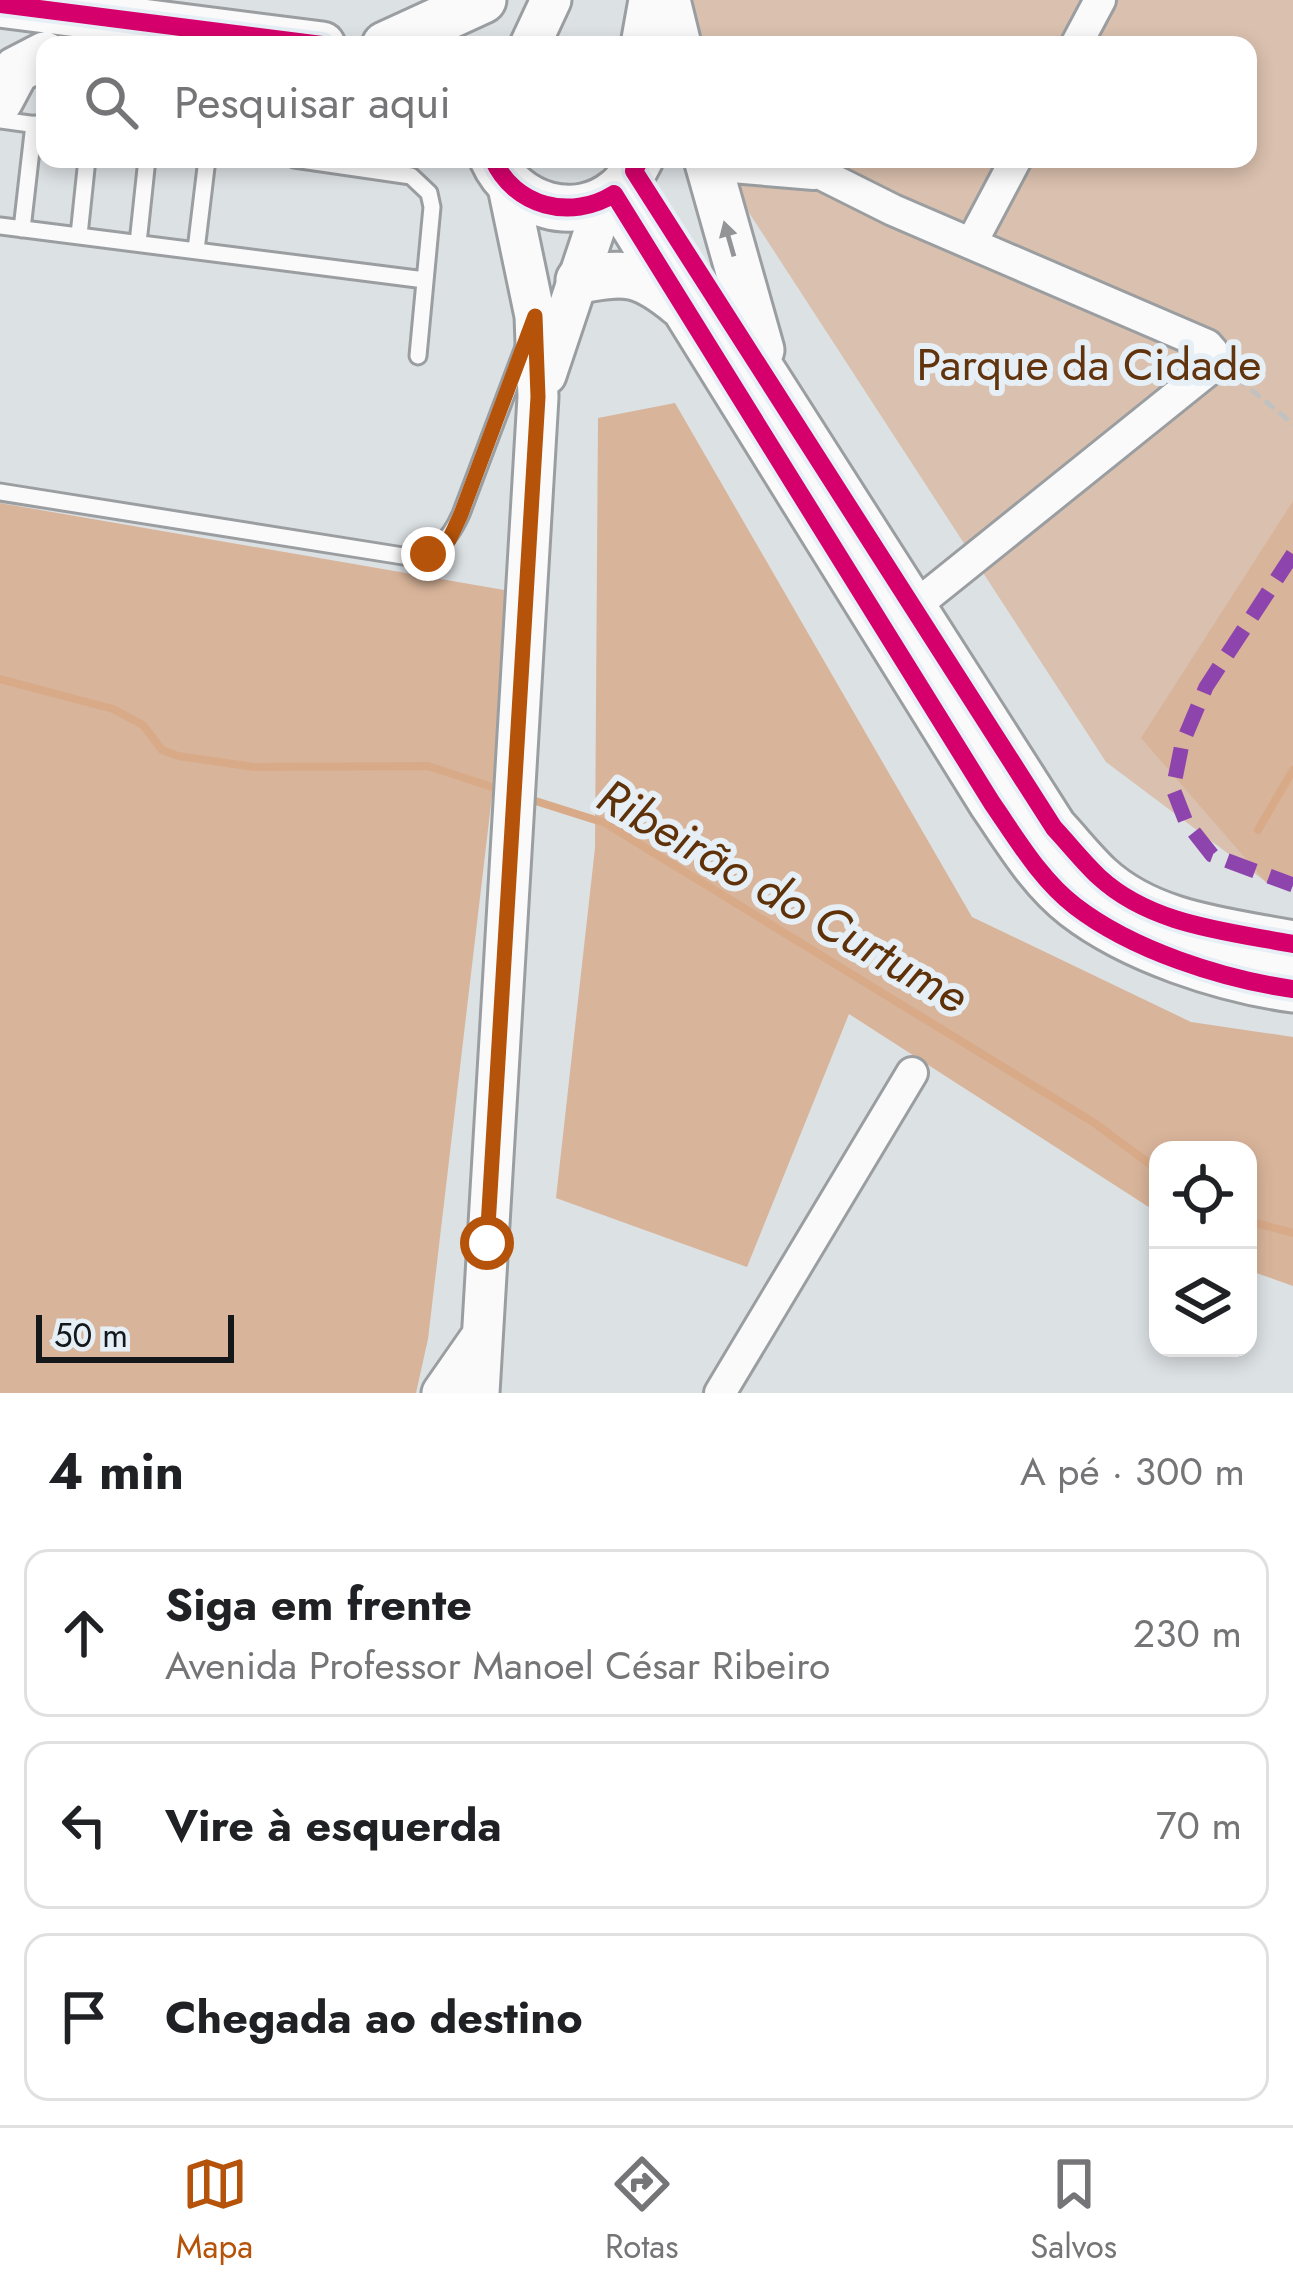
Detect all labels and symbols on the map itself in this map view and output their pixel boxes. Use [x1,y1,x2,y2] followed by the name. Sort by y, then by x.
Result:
[719,220,738,257] one-way arrow
[916,332,1262,397] park label: Parque da Cidade
[401,527,455,581] route end
[585,762,981,1030] water label: Ribeirão do Curtume
[460,1216,514,1270] route start
[36,1309,234,1362] scale bar

